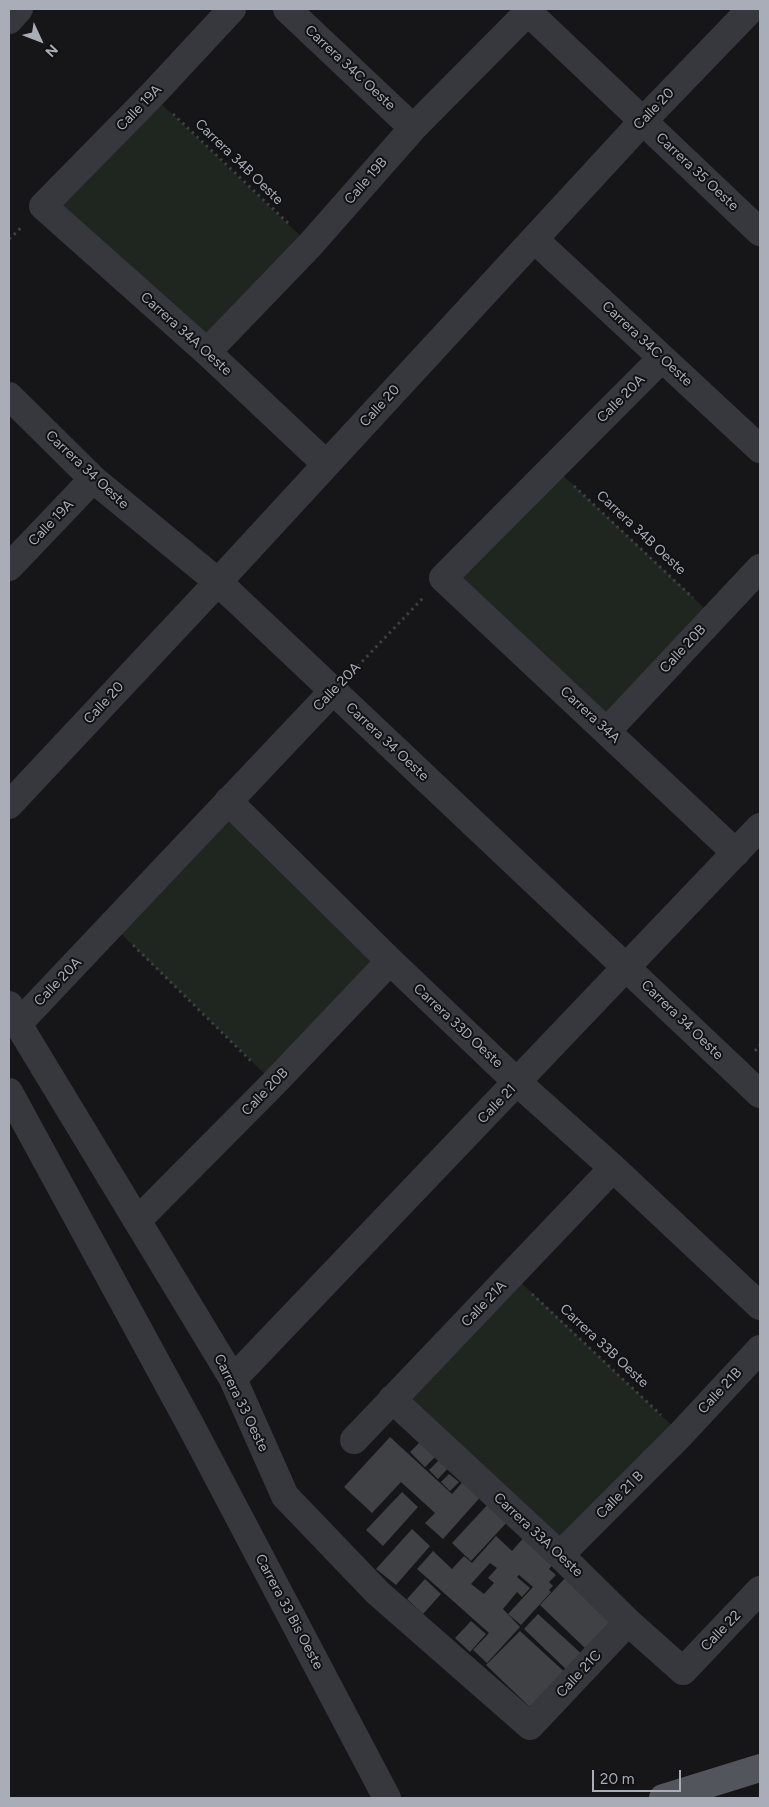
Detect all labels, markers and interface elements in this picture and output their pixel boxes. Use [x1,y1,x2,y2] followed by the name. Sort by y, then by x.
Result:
[15,15,65,65] north arrow
[301,22,399,114] street label: Carrera 34C Oeste
[41,41,61,60] text: N
[113,81,165,135] street label: Calle 19A
[630,85,678,133] street label: Calle 20
[191,116,287,208] street label: Carrera 34B Oeste
[652,129,742,215] street label: Carrera 35 Oeste
[341,154,391,208] street label: Calle 19B
[137,289,235,379] street label: Carrera 34A Oeste
[598,298,696,390] street label: Carrera 34C Oeste
[594,372,648,426] street label: Calle 20A
[356,382,404,430] street label: Calle 20
[42,427,132,513] street label: Carrera 34 Oeste
[593,487,689,579] street label: Carrera 34B Oeste
[25,496,77,550] street label: Calle 19A
[656,621,710,677] street label: Calle 20B
[310,659,364,715] street label: Calle 20A
[80,679,128,727] street label: Calle 20
[557,683,623,747] street label: Carrera 34A
[342,699,432,785] street label: Carrera 34 Oeste
[31,954,85,1010] street label: Calle 20A
[638,977,726,1063] street label: Carrera 34 Oeste
[410,980,506,1072] street label: Carrera 33D Oeste
[238,1065,292,1119] street label: Calle 20B
[474,1081,520,1127] street label: Calle 21
[458,1277,510,1331] street label: Calle 21A
[556,1301,652,1391] street label: Carrera 33B Oeste
[210,1352,272,1454] street label: Carrera 33 Oeste
[695,1365,745,1417] street label: Calle 21B
[593,1468,647,1522] street label: Calle 21 B
[490,1489,586,1581] street label: Carrera 33A Oeste
[252,1552,326,1672] street label: Carrera 33 Bis Oeste
[698,1607,744,1655] street label: Calle 22
[553,1647,605,1701] street label: Calle 21C
[594,1760,683,1792] scale bar
[600,1770,634,1788] text: 20 m

